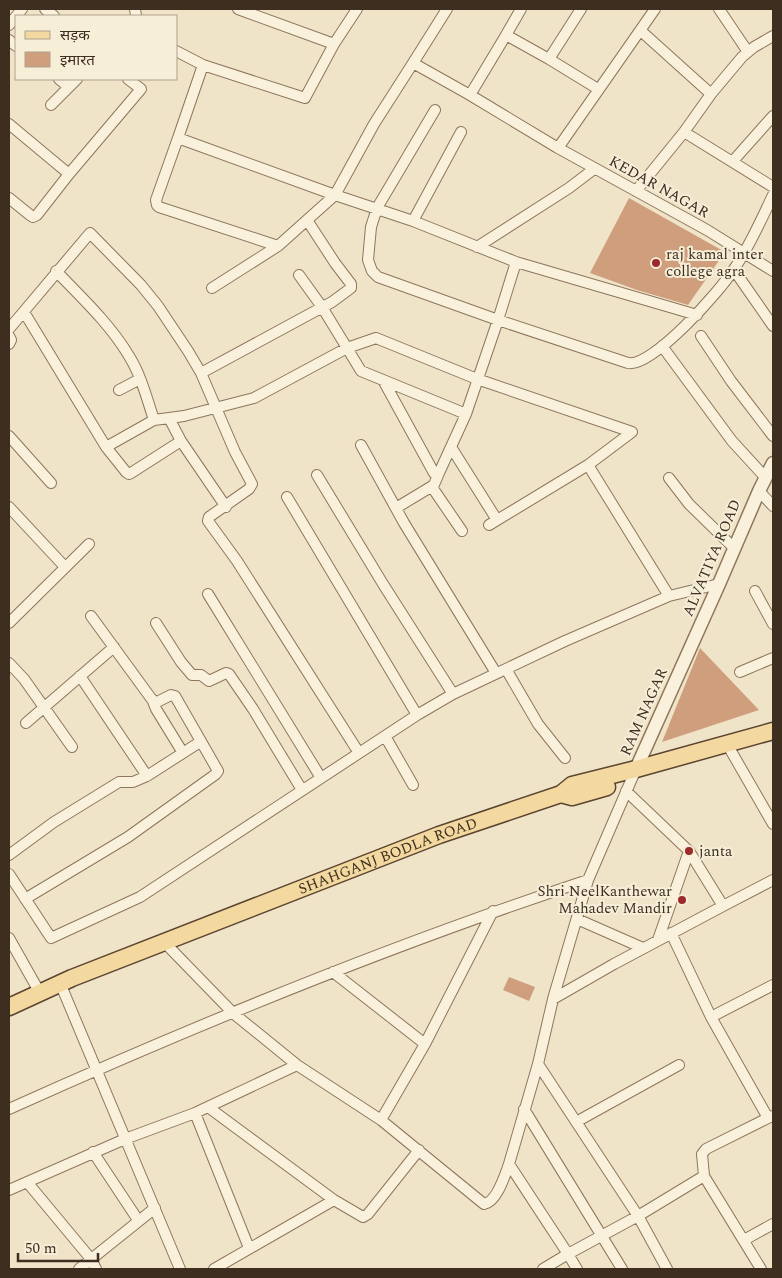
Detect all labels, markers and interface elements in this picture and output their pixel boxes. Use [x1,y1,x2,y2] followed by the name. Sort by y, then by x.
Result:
[15,15,178,80] legend
[60,24,90,47] text: सड़क
[60,49,95,72] text: इमारत
[605,150,713,224] street label: KEDAR NAGAR
[666,243,764,283] place label: raj kamal inter college agra
[650,257,662,269] marker: raj kamal inter college agra
[677,496,747,620] street label: ALVATIYA ROAD
[614,664,674,760] street label: RAM NAGAR
[295,811,480,900] street label: SHAHGANJ BODLA ROAD
[699,840,733,863] place label: janta
[683,845,695,857] marker: janta
[538,880,672,920] place label: Shri NeelKanthewar Mahadev Mandir
[676,894,688,906] marker: Shri NeelKanthewar Mahadev Mandir
[18,1230,98,1262] scale bar
[25,1237,57,1260] text: 50 m

